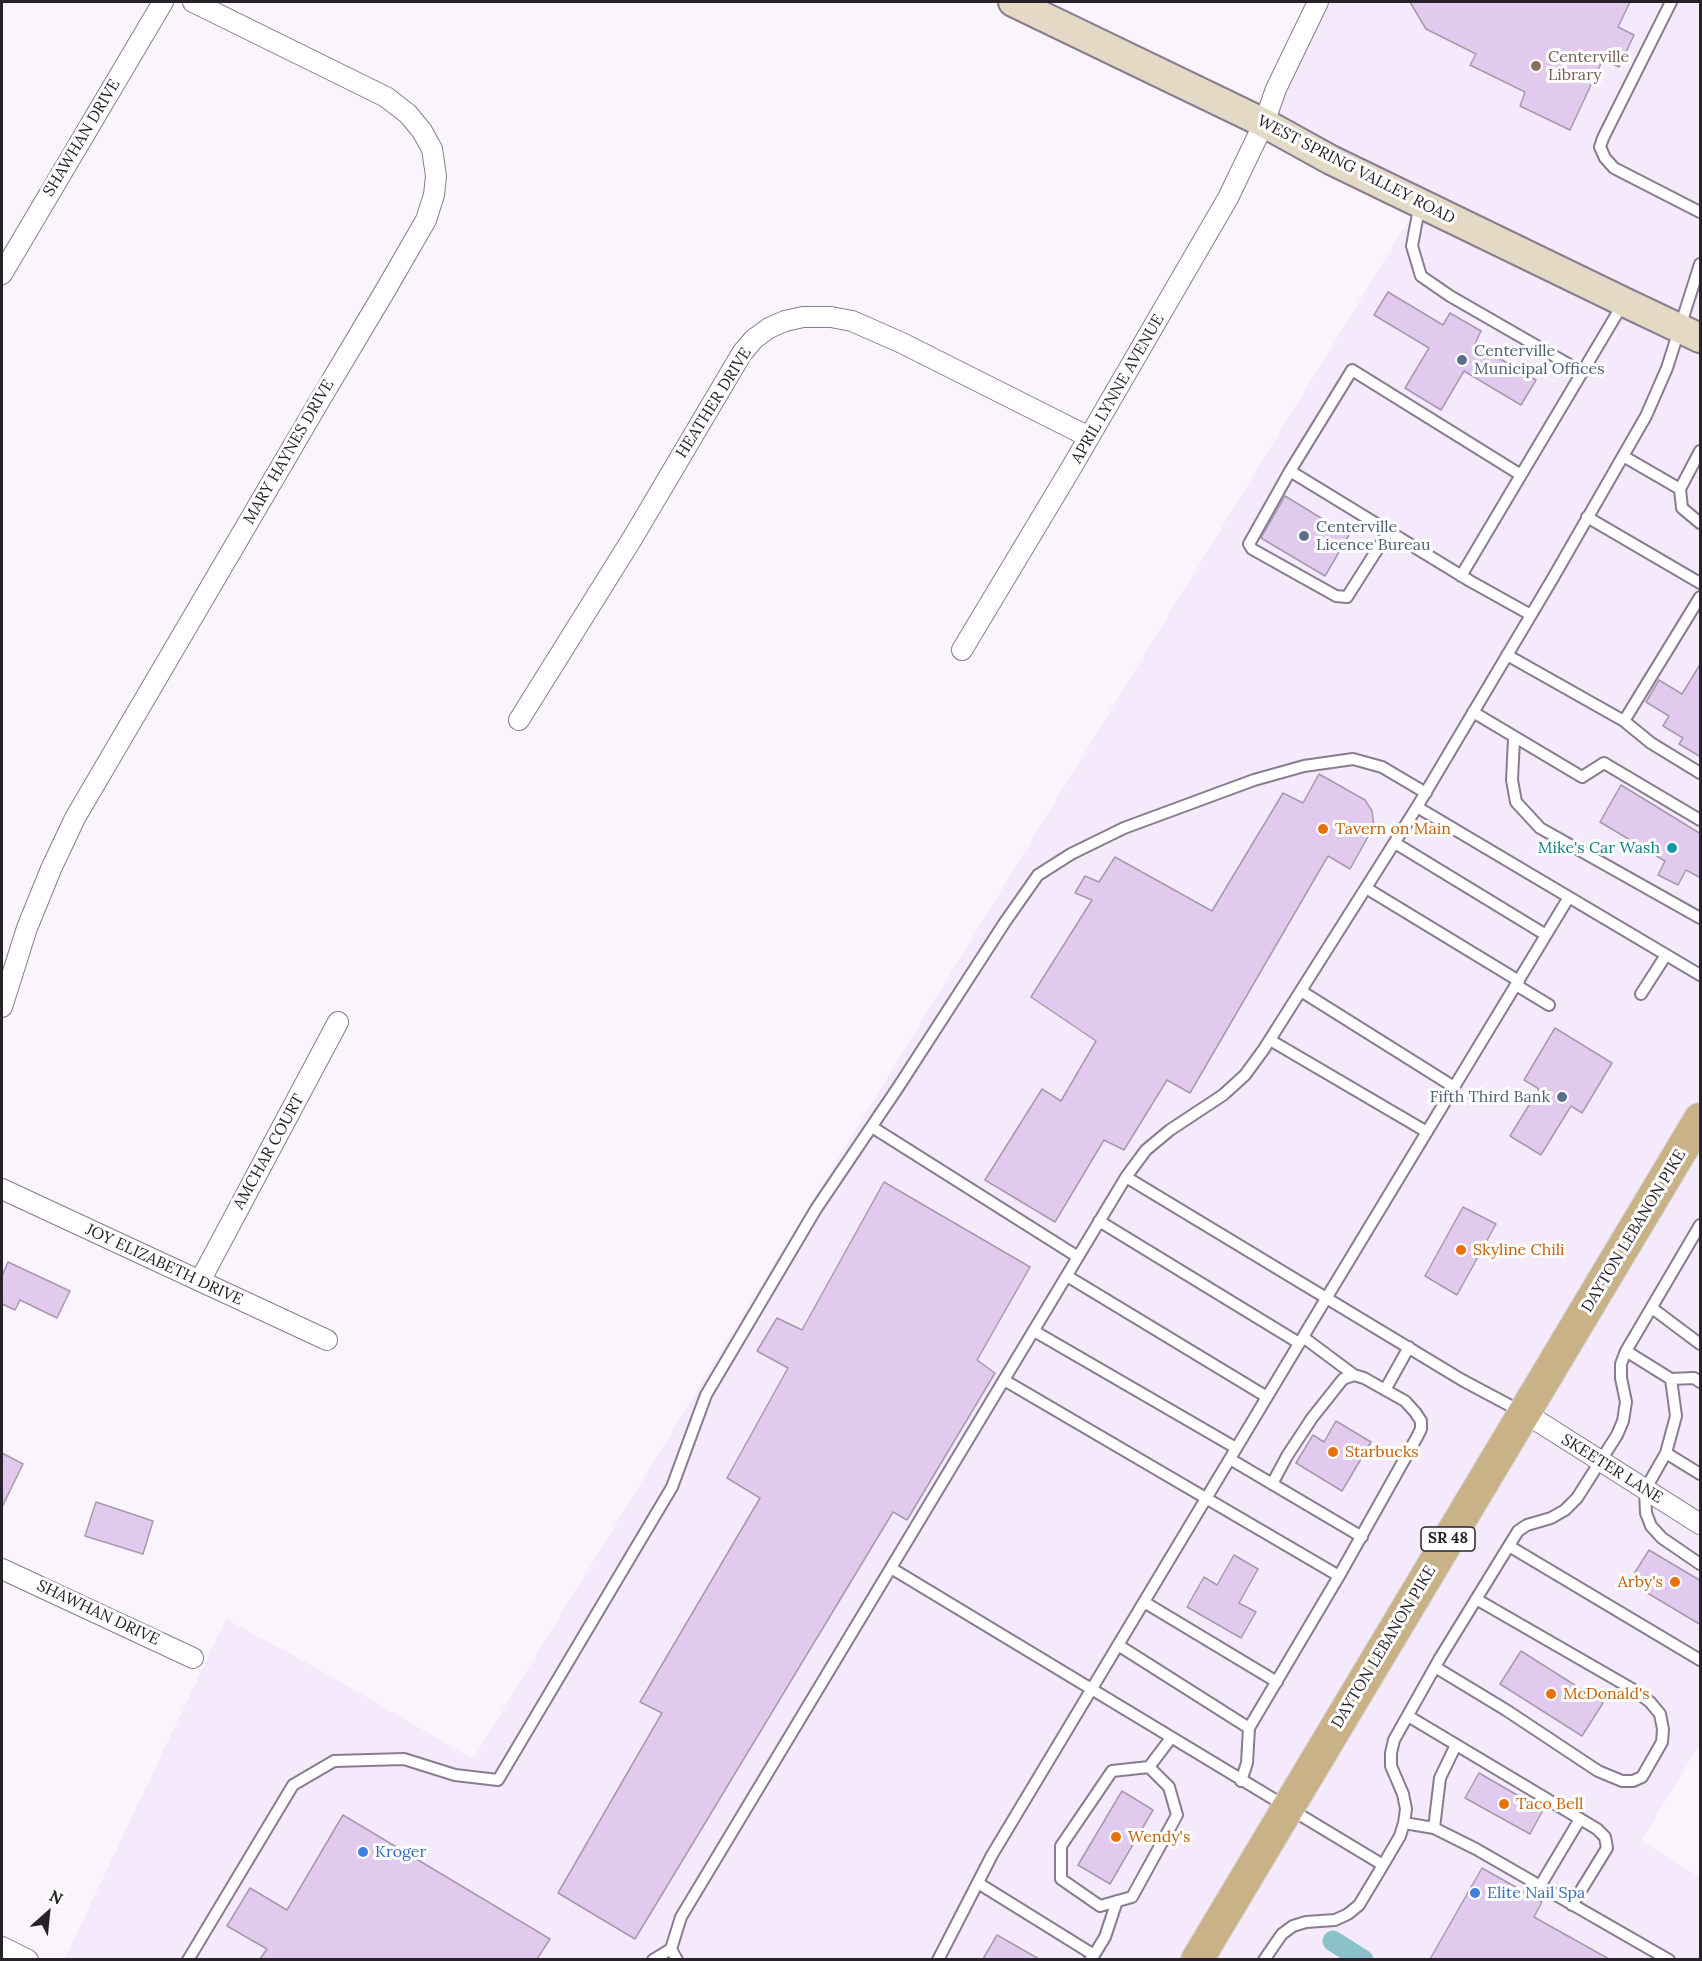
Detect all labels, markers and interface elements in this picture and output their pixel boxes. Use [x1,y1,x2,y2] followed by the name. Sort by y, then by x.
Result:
[1548,47,1629,85] place label: Centerville Library
[1529,59,1543,73] marker: Centerville Library
[39,76,125,200] street label: SHAWHAN DRIVE
[1254,112,1458,228] street label: WEST SPRING VALLEY ROAD
[1067,311,1169,467] street label: APRIL LYNNE AVENUE
[1474,341,1605,379] place label: Centerville Municipal Offices
[672,344,756,462] street label: HEATHER DRIVE
[1455,353,1469,367] marker: Centerville Municipal Offices
[240,376,338,528] street label: MARY HAYNES DRIVE
[1316,517,1430,555] place label: Centerville Licence Bureau
[1297,529,1311,543] marker: Centerville Licence Bureau
[1335,819,1451,839] place label: Tavern on Main
[1316,822,1330,836] marker: Tavern on Main
[1538,838,1660,858] place label: Mike's Car Wash
[1665,841,1679,855] marker: Mike's Car Wash
[1430,1087,1550,1107] place label: Fifth Third Bank
[1555,1090,1569,1104] marker: Fifth Third Bank
[229,1091,309,1213] street label: AMCHAR COURT
[1578,1146,1690,1316] street label: DAYTON LEBANON PIKE
[82,1220,246,1310] street label: JOY ELIZABETH DRIVE
[1473,1240,1565,1260] place label: Skyline Chili
[1454,1243,1468,1257] marker: Skyline Chili
[1558,1430,1666,1508] street label: SKEETER LANE
[1345,1442,1419,1462] place label: Starbucks
[1326,1445,1340,1459] marker: Starbucks
[1421,1527,1475,1551] road number: SR 48
[1328,1562,1440,1732] street label: DAYTON LEBANON PIKE
[1618,1572,1663,1592] place label: Arby's
[1668,1575,1682,1589] marker: Arby's
[34,1576,162,1650] street label: SHAWHAN DRIVE
[1563,1684,1650,1704] place label: McDonald's
[1544,1687,1558,1701] marker: McDonald's
[1516,1794,1583,1814] place label: Taco Bell
[1497,1797,1511,1811] marker: Taco Bell
[1128,1827,1190,1847] place label: Wendy's
[1109,1830,1123,1844] marker: Wendy's
[375,1842,426,1862] place label: Kroger
[356,1845,370,1859] marker: Kroger
[18,1883,78,1943] north arrow
[1487,1883,1585,1903] place label: Elite Nail Spa
[46,1885,66,1909] text: N
[1468,1886,1482,1900] marker: Elite Nail Spa

